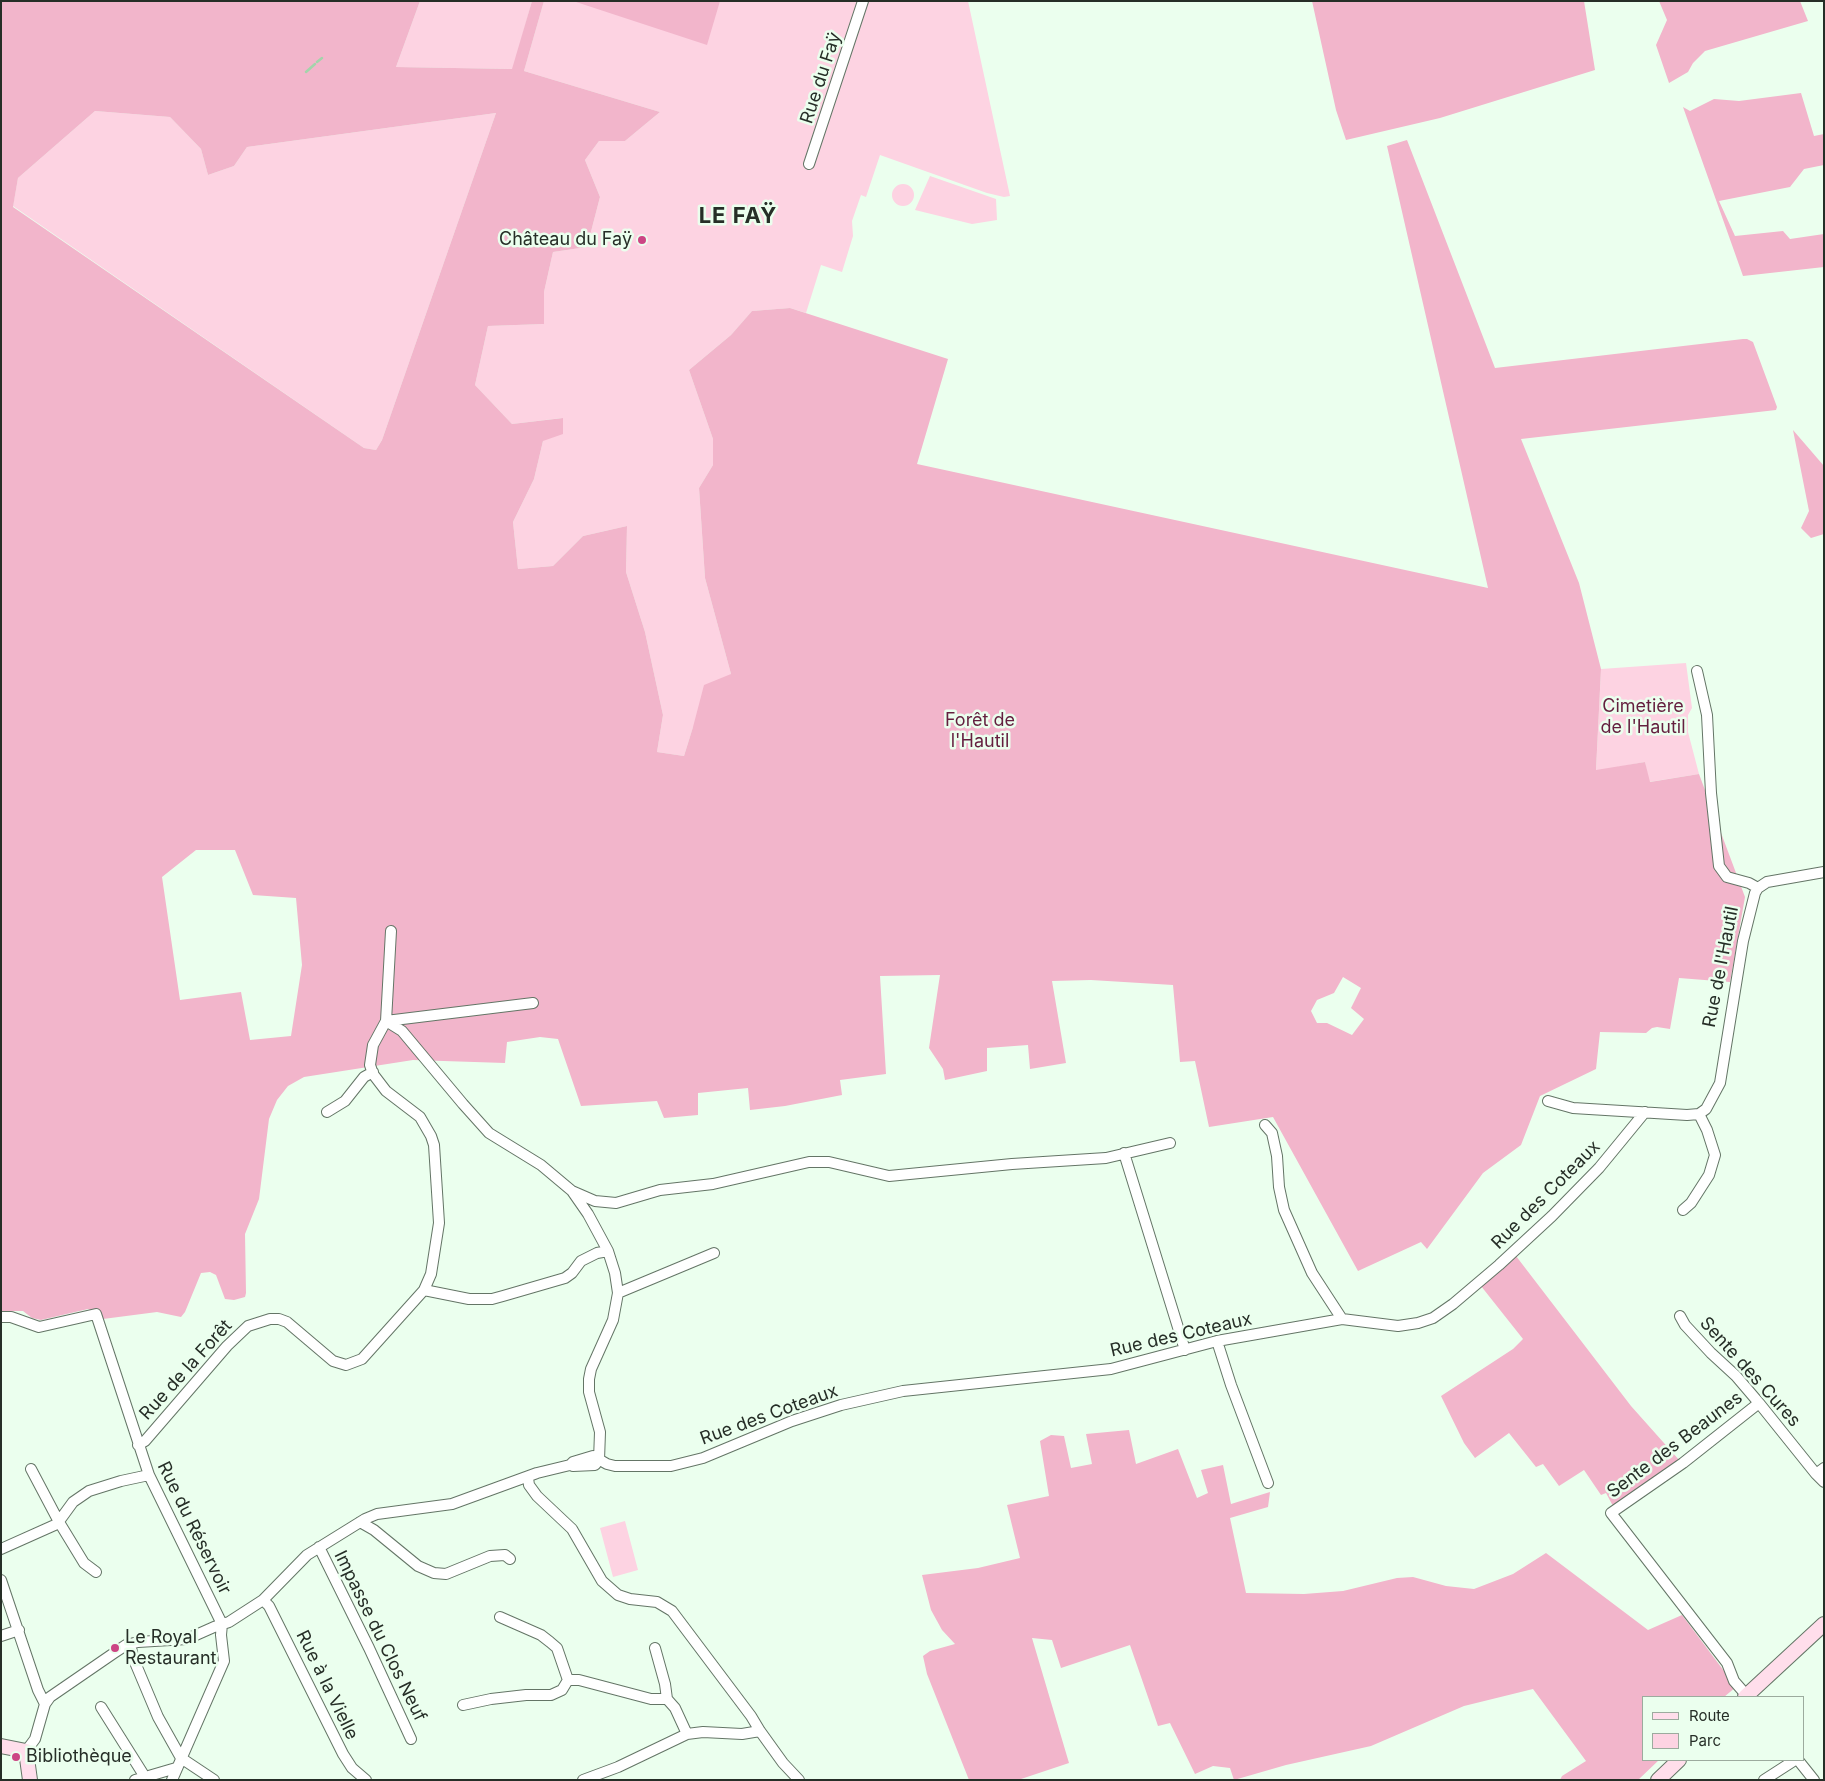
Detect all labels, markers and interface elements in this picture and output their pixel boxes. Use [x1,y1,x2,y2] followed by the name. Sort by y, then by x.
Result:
[796,30,846,126] street label: Rue du Faÿ
[698,203,778,229] district label: LE FAŸ
[499,229,632,251] place label: Château du Faÿ
[636,234,648,246] marker: Château du Faÿ
[1600,696,1686,739] park label: Cimetière de l'Hautil
[945,710,1015,752] park label: Forêt de l'Hautil
[1699,905,1743,1029] street label: Rue de l'Hautil
[1487,1136,1605,1254] street label: Rue des Coteaux
[1108,1308,1254,1362] street label: Rue des Coteaux
[1695,1313,1805,1431] street label: Sente des Cures
[135,1315,237,1425] street label: Rue de la Forêt
[697,1380,841,1450] street label: Rue des Coteaux
[1603,1387,1747,1503] street label: Sente des Beaunes
[152,1458,236,1598] street label: Rue du Réservoir
[329,1547,431,1725] street label: Impasse du Clos Neuf
[125,1627,216,1670] place label: Le Royal Restaurant
[291,1627,363,1743] street label: Rue à la Vielle
[109,1642,121,1654] marker: Le Royal Restaurant
[1642,1696,1805,1761] legend
[1689,1706,1730,1725] text: Route
[1689,1731,1721,1750] text: Parc
[26,1746,132,1768] place label: Bibliothèque
[10,1751,22,1763] marker: Bibliothèque

